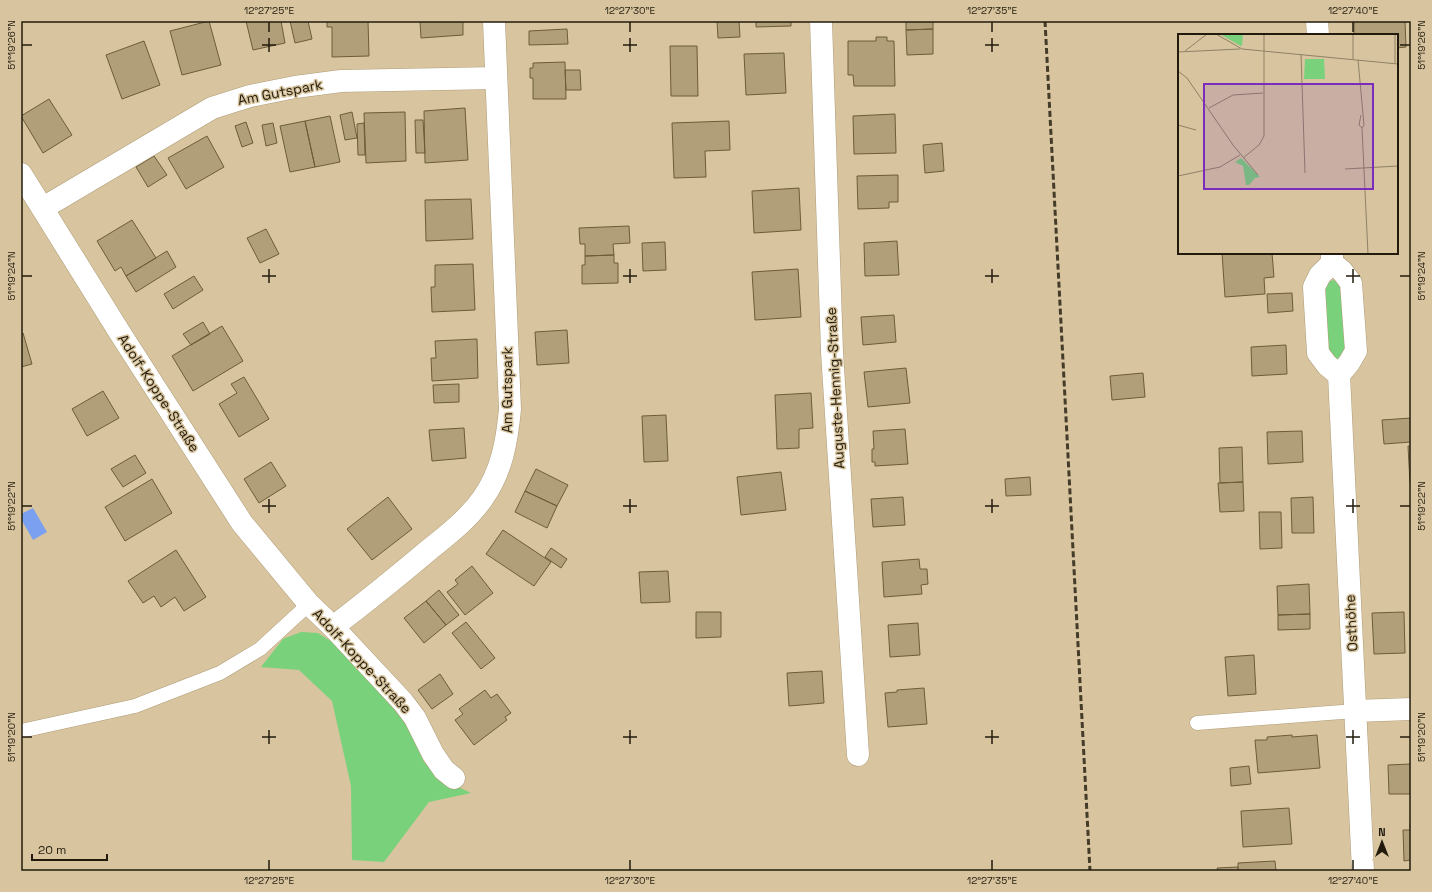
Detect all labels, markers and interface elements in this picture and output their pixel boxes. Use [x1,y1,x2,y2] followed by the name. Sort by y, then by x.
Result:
[244,4,294,17] text: 12°27'25"E
[605,4,656,17] text: 12°27'30"E
[967,4,1017,17] text: 12°27'35"E
[1328,4,1378,17] text: 12°27'40"E
[5,20,18,70] text: 51°19'26"N
[1415,20,1428,70] text: 51°19'26"N
[1178,34,1398,254] inset map
[236,75,324,109] street label: Am Gutspark
[5,251,18,301] text: 51°19'24"N
[1415,251,1428,301] text: 51°19'24"N
[822,307,848,469] street label: Auguste-Hennig-Straße
[114,331,204,455] street label: Adolf-Koppe-Straße
[498,347,516,433] street label: Am Gutspark
[5,481,18,531] text: 51°19'22"N
[1415,481,1428,531] text: 51°19'22"N
[1341,594,1361,652] street label: Osthöhe
[309,605,415,717] street label: Adolf-Koppe-Straße
[5,712,18,762] text: 51°19'20"N
[1415,712,1428,762] text: 51°19'20"N
[1362,822,1402,862] north arrow
[1378,825,1386,839] text: N
[32,836,107,862] scale bar
[38,842,66,858] text: 20 m
[244,874,294,887] text: 12°27'25"E
[605,874,656,887] text: 12°27'30"E
[967,874,1017,887] text: 12°27'35"E
[1328,874,1378,887] text: 12°27'40"E

